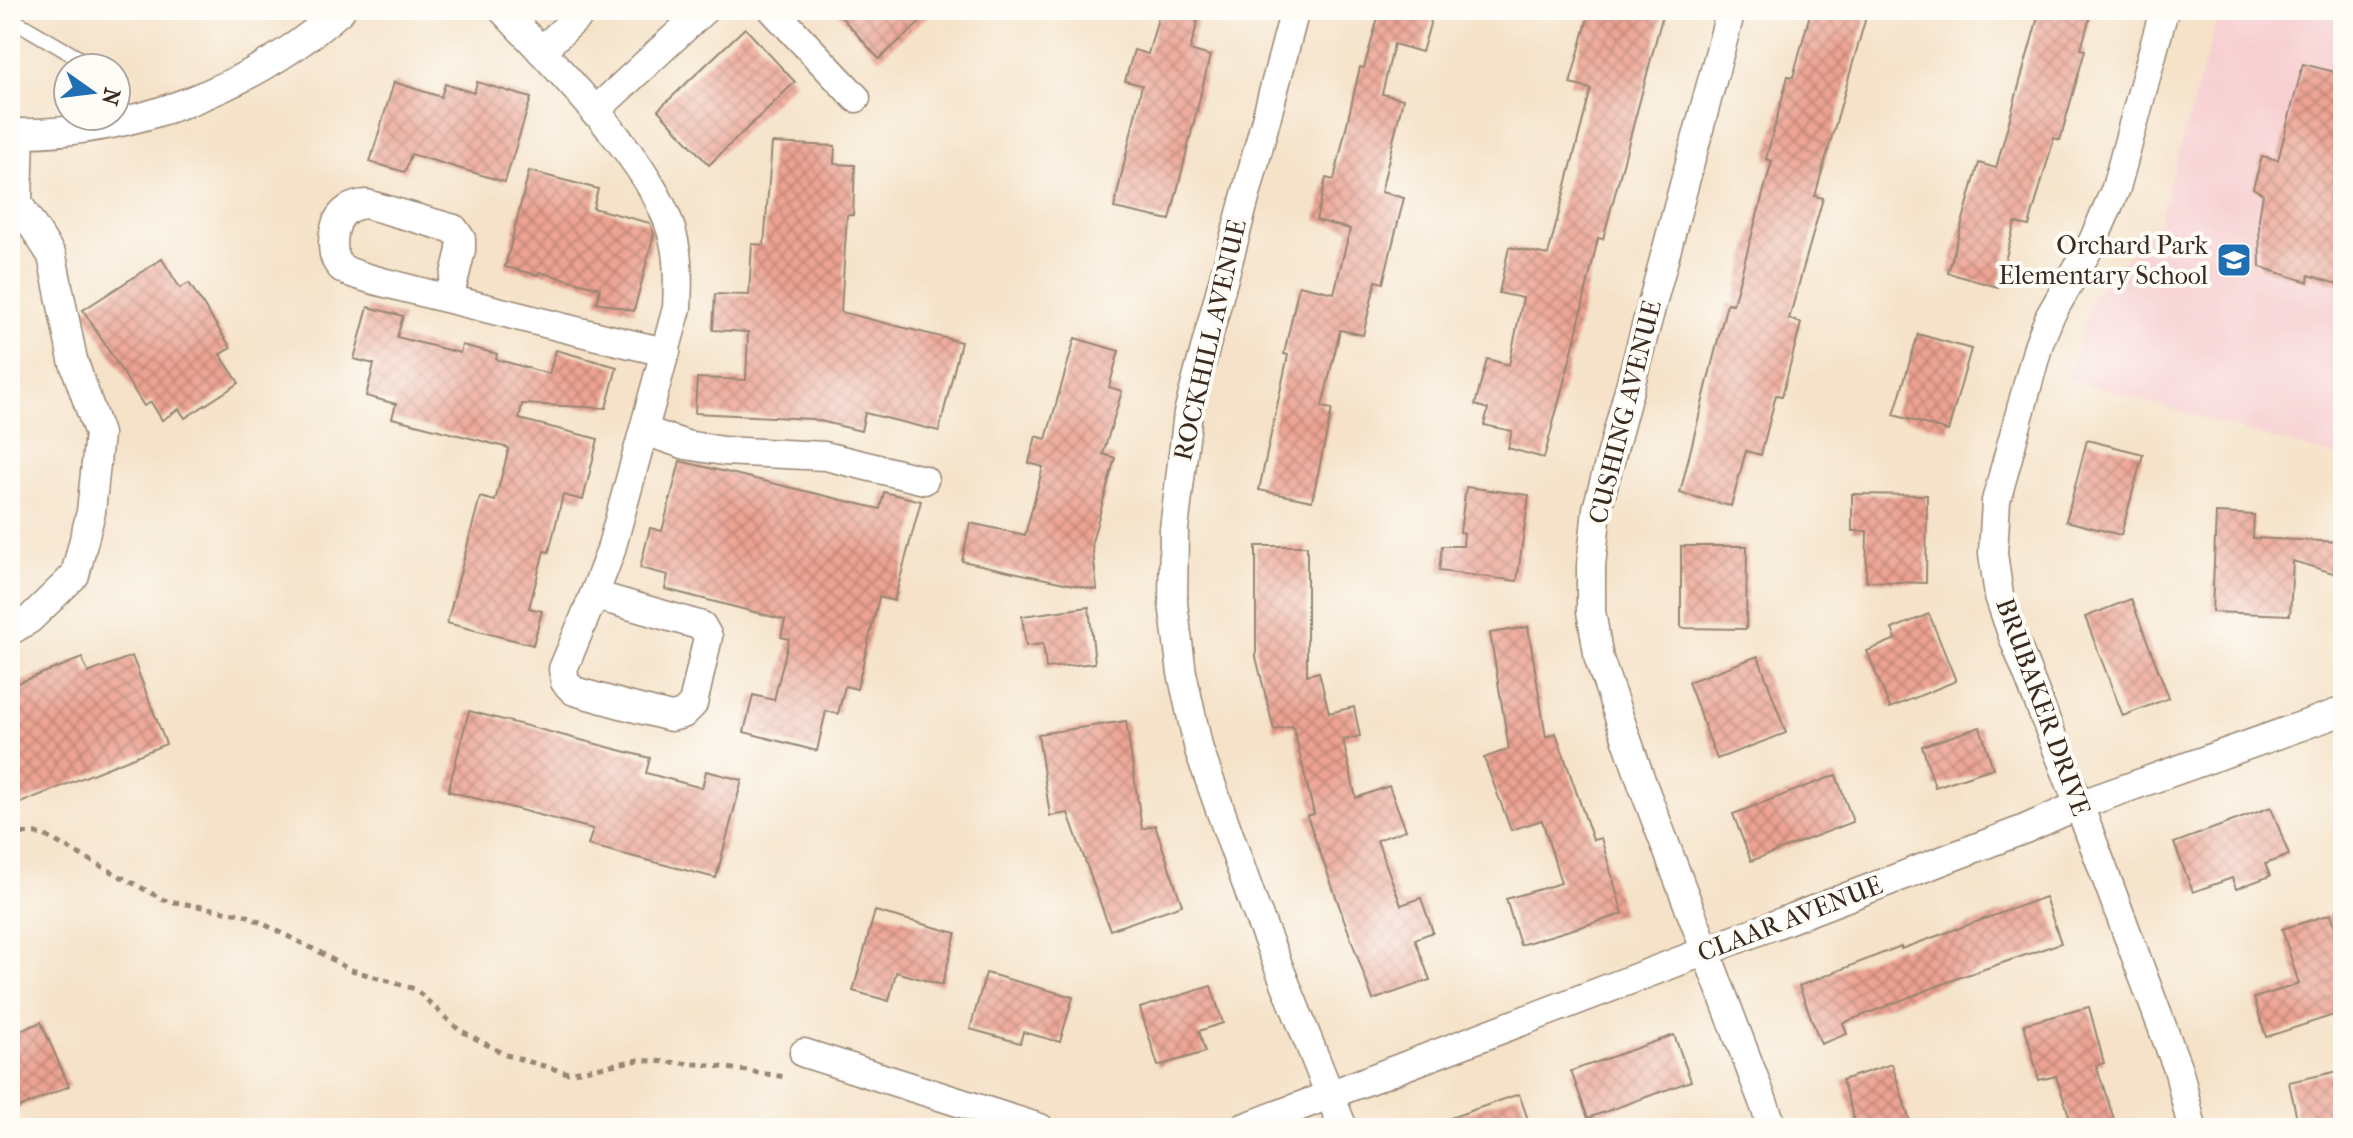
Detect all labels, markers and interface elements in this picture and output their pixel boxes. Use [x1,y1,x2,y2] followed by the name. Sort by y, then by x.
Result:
[52,52,132,132] north arrow
[96,85,125,108] text: N
[1167,216,1253,464] street label: ROCKHILL AVENUE
[1999,230,2209,291] place label: Orchard Park Elementary School
[2215,241,2253,279] school or university icon: Orchard Park Elementary School
[1582,297,1668,527] street label: CUSHING AVENUE
[1989,594,2097,820] street label: BRUBAKER DRIVE
[1693,869,1887,969] street label: CLAAR AVENUE

